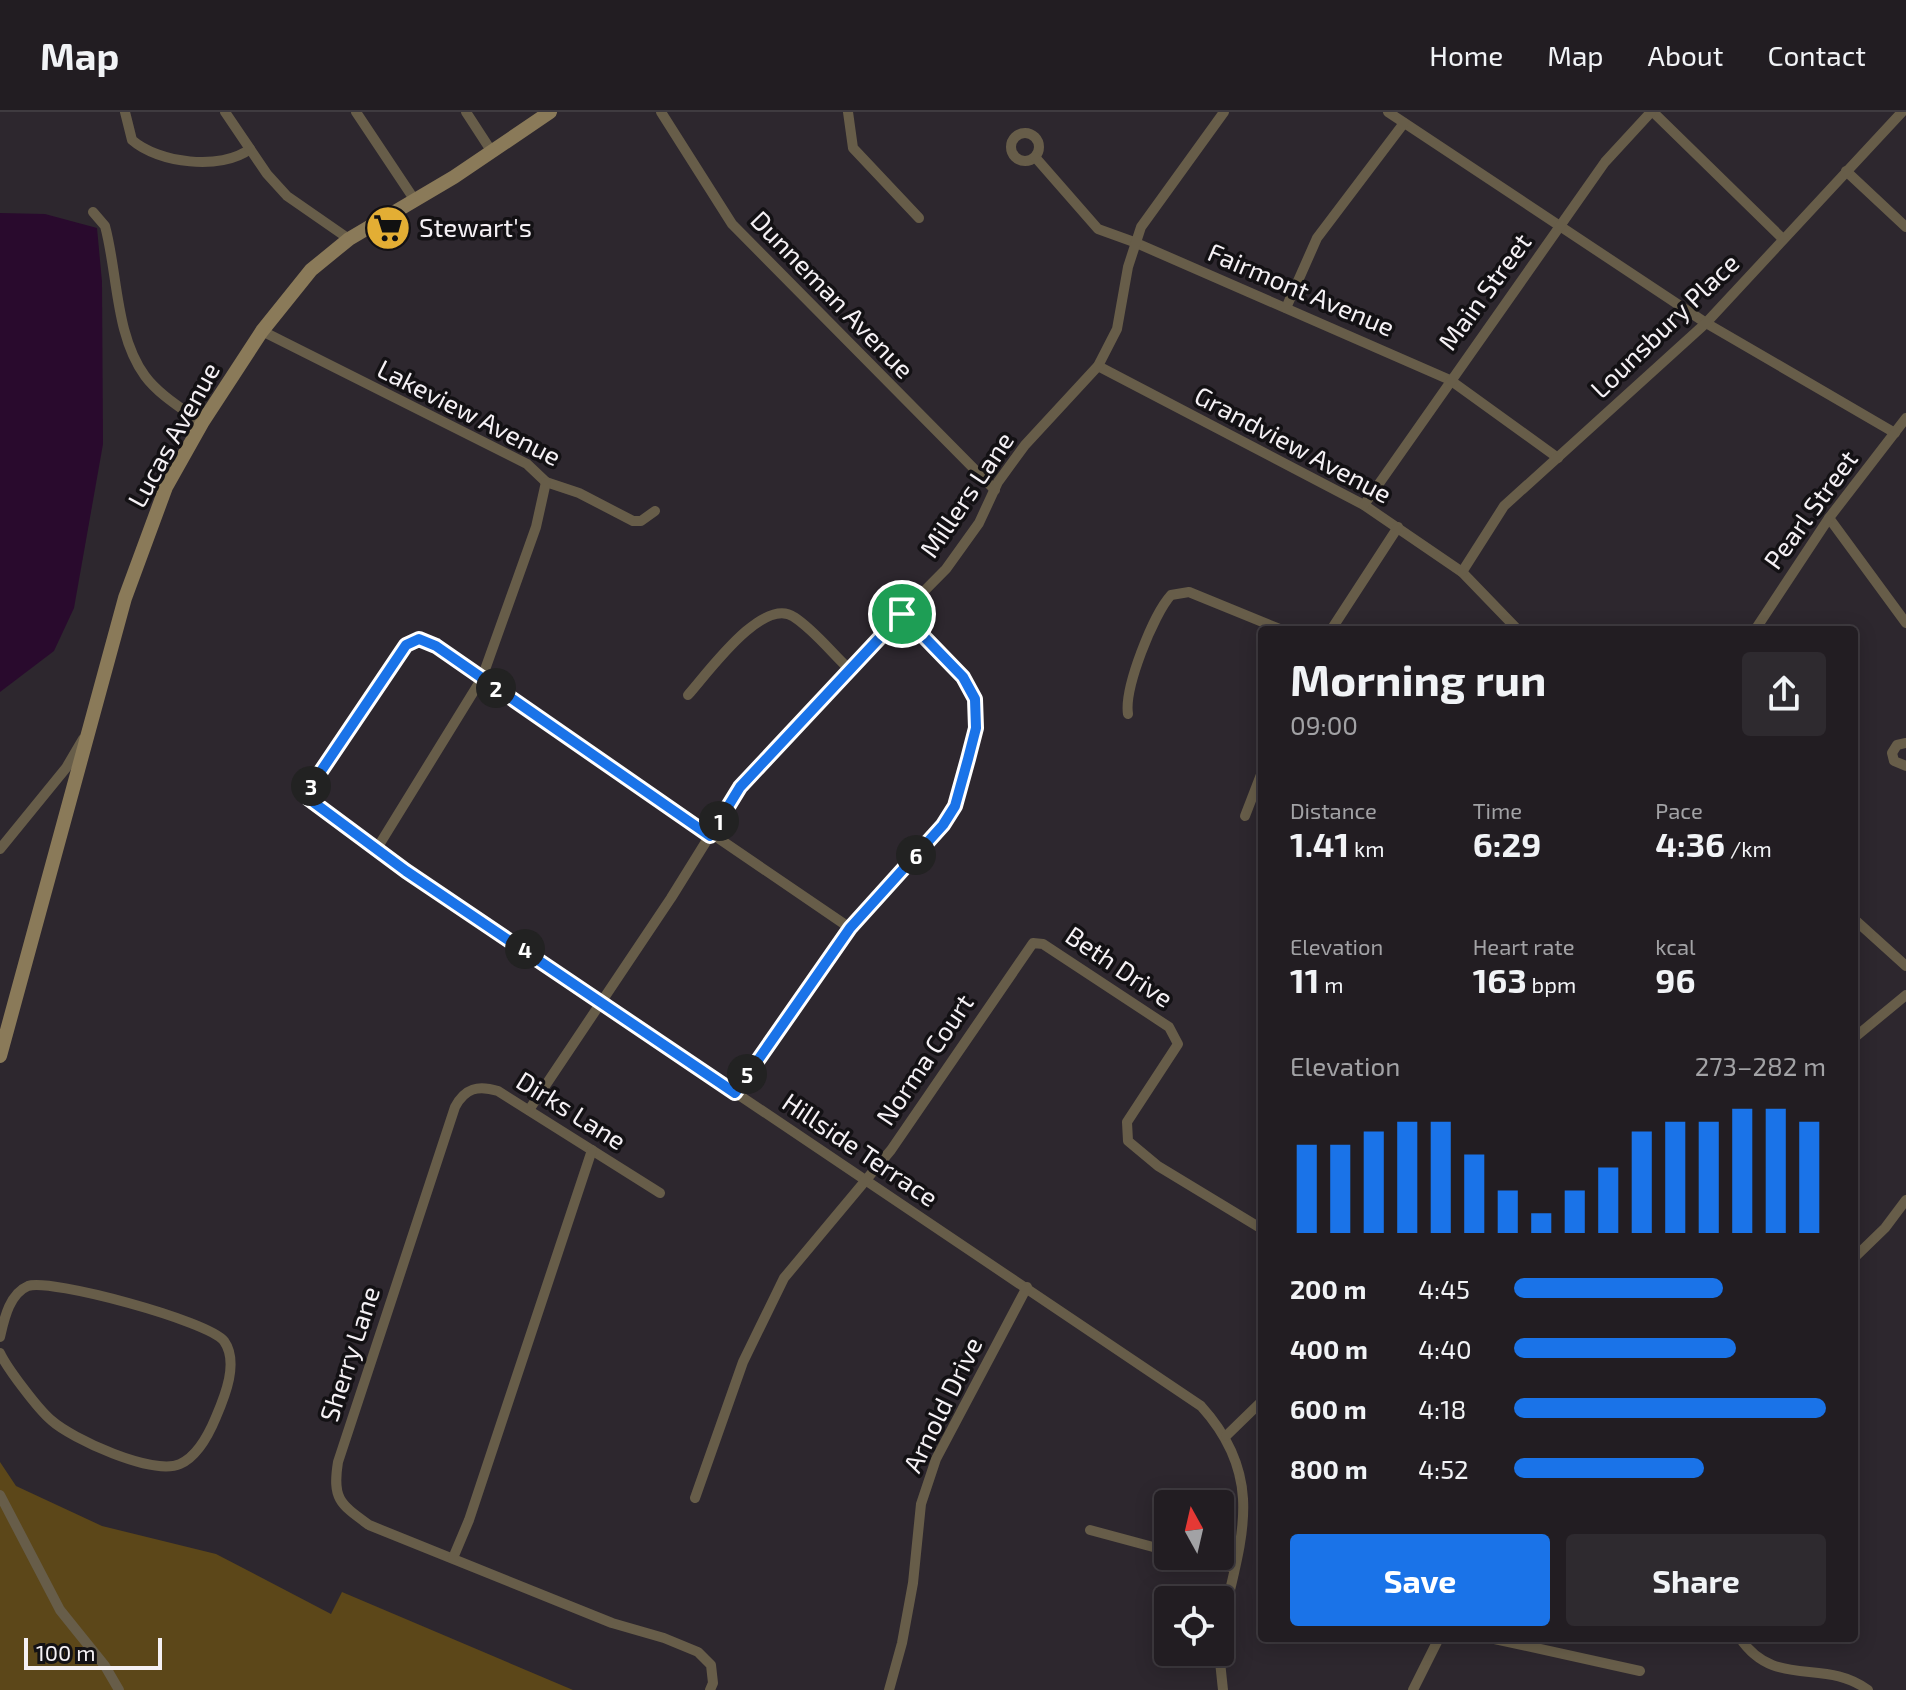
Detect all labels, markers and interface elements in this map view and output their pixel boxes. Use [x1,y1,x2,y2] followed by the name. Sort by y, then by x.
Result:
[40,32,119,78] text: Map
[1429,38,1503,72] text: Home
[1547,38,1604,72] text: Map
[1648,38,1723,72] text: About
[1767,38,1866,72] text: Contact
[364,204,412,252] supermarket icon: Stewart's
[745,204,921,384] street label: Dunneman Avenue
[419,211,532,242] place label: Stewart's
[1431,227,1537,356] street label: Main Street
[1204,235,1399,342] street label: Fairmont Avenue
[1583,246,1745,403] street label: Lounsbury Place
[373,352,567,471] street label: Lakeview Avenue
[120,356,225,512] street label: Lucas Avenue
[1190,379,1397,509] street label: Grandview Avenue
[912,425,1019,563] street label: Millers Lane
[1756,444,1863,574] street label: Pearl Street
[868,580,936,648] pin
[880,592,924,636] icon: arrive
[1290,652,1546,705] text: Morning run
[1742,652,1826,736] button: share
[476,668,516,708] pin: 2
[490,675,502,701] text: 2
[1290,709,1358,740] text: 09:00
[291,766,331,806] pin: 3
[305,773,317,799] text: 3
[1290,797,1377,823] text: Distance
[1473,797,1522,823] text: Time
[1655,797,1703,823] text: Pace
[699,801,739,841] pin: 1
[714,808,724,834] text: 1
[1290,823,1349,864] text: 1.41
[1473,823,1541,864] text: 6:29
[1655,823,1725,864] text: 4:36
[896,835,936,875] pin: 6
[1349,835,1385,861] text: km
[1725,835,1772,861] text: /km
[910,842,922,868] text: 6
[1060,919,1179,1013] street label: Beth Drive
[505,929,545,969] pin: 4
[1290,933,1383,959] text: Elevation
[1473,933,1574,959] text: Heart rate
[1655,933,1696,959] text: kcal
[518,936,532,962] text: 4
[1290,959,1319,1000] text: 11
[1473,959,1527,1000] text: 163
[1655,959,1695,1000] text: 96
[1319,971,1344,997] text: m
[1527,971,1576,997] text: bpm
[869,988,979,1130] street label: Norma Court
[1290,1050,1400,1081] text: Elevation
[1695,1050,1826,1081] text: 273–282 m
[727,1054,767,1094] pin: 5
[741,1061,753,1087] text: 5
[511,1064,632,1155] street label: Dirks Lane
[777,1085,944,1212] street label: Hillside Terrace
[1290,1273,1366,1304] text: 200 m
[1418,1273,1470,1304] text: 4:45
[312,1282,385,1425] street label: Sherry Lane
[896,1332,988,1477] street label: Arnold Drive
[1290,1333,1368,1364] text: 400 m
[1418,1333,1472,1364] text: 4:40
[1290,1393,1367,1424] text: 600 m
[1418,1393,1466,1424] text: 4:18
[1290,1453,1368,1484] text: 800 m
[1418,1453,1469,1484] text: 4:52
[1154,1490,1234,1570] north arrow
[1154,1490,1234,1666] map controls
[1290,1534,1550,1626] button: Save
[1566,1534,1826,1626] button: Share
[1154,1586,1234,1666] button: locate
[24,1634,162,1670] scale bar
[36,1639,95,1665] text: 100 m

